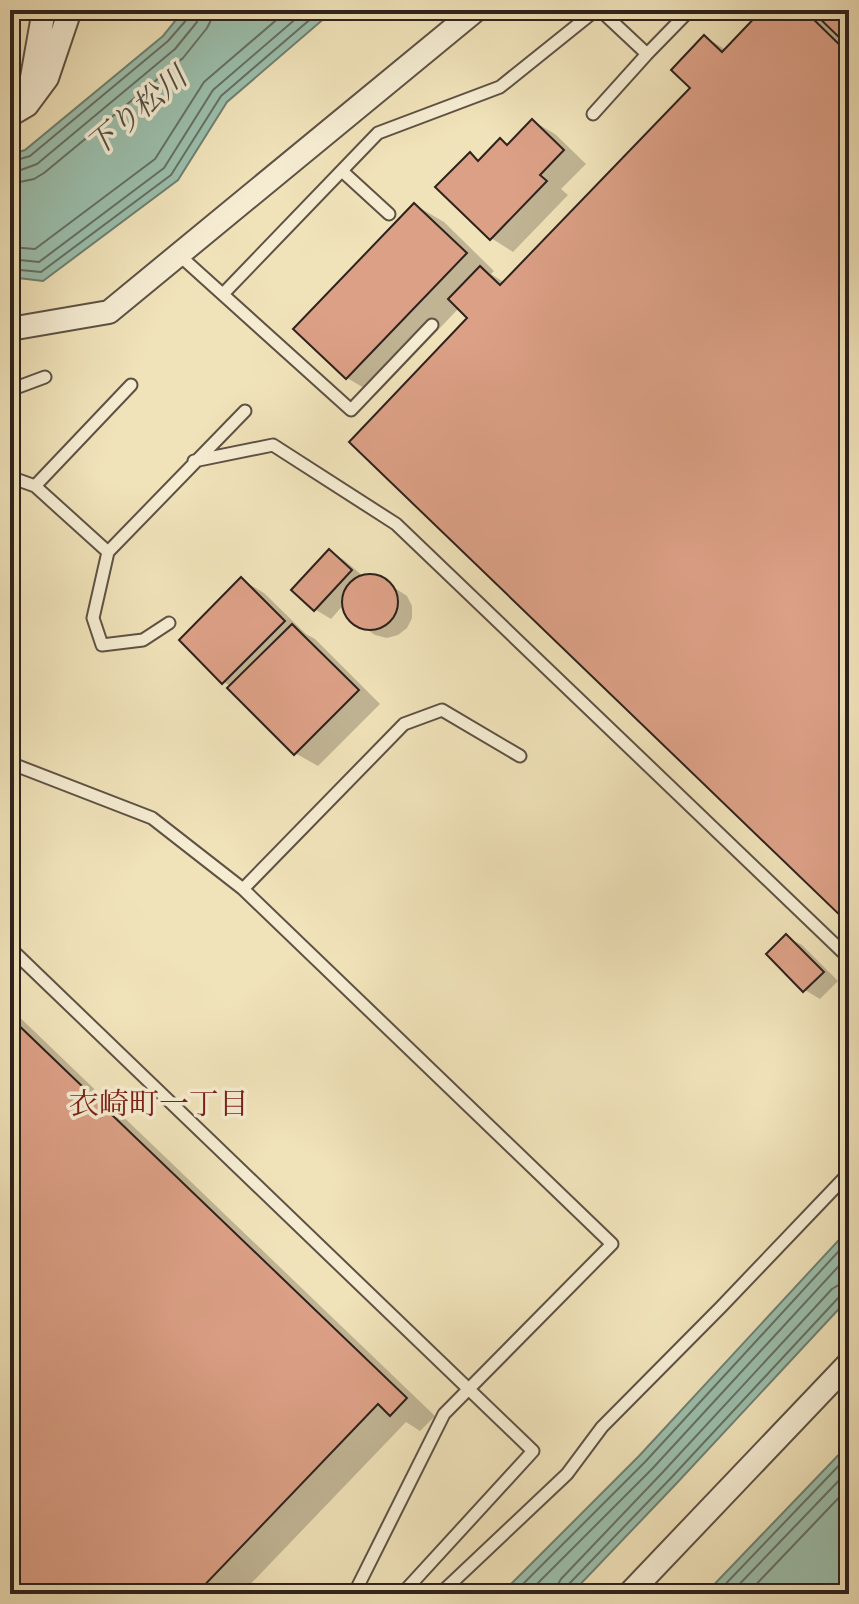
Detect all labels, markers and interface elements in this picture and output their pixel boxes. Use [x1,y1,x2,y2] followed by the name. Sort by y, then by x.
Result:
[80,58,197,164] water label: 下り松川
[69,1087,249,1122] district label: 衣崎町一丁目

